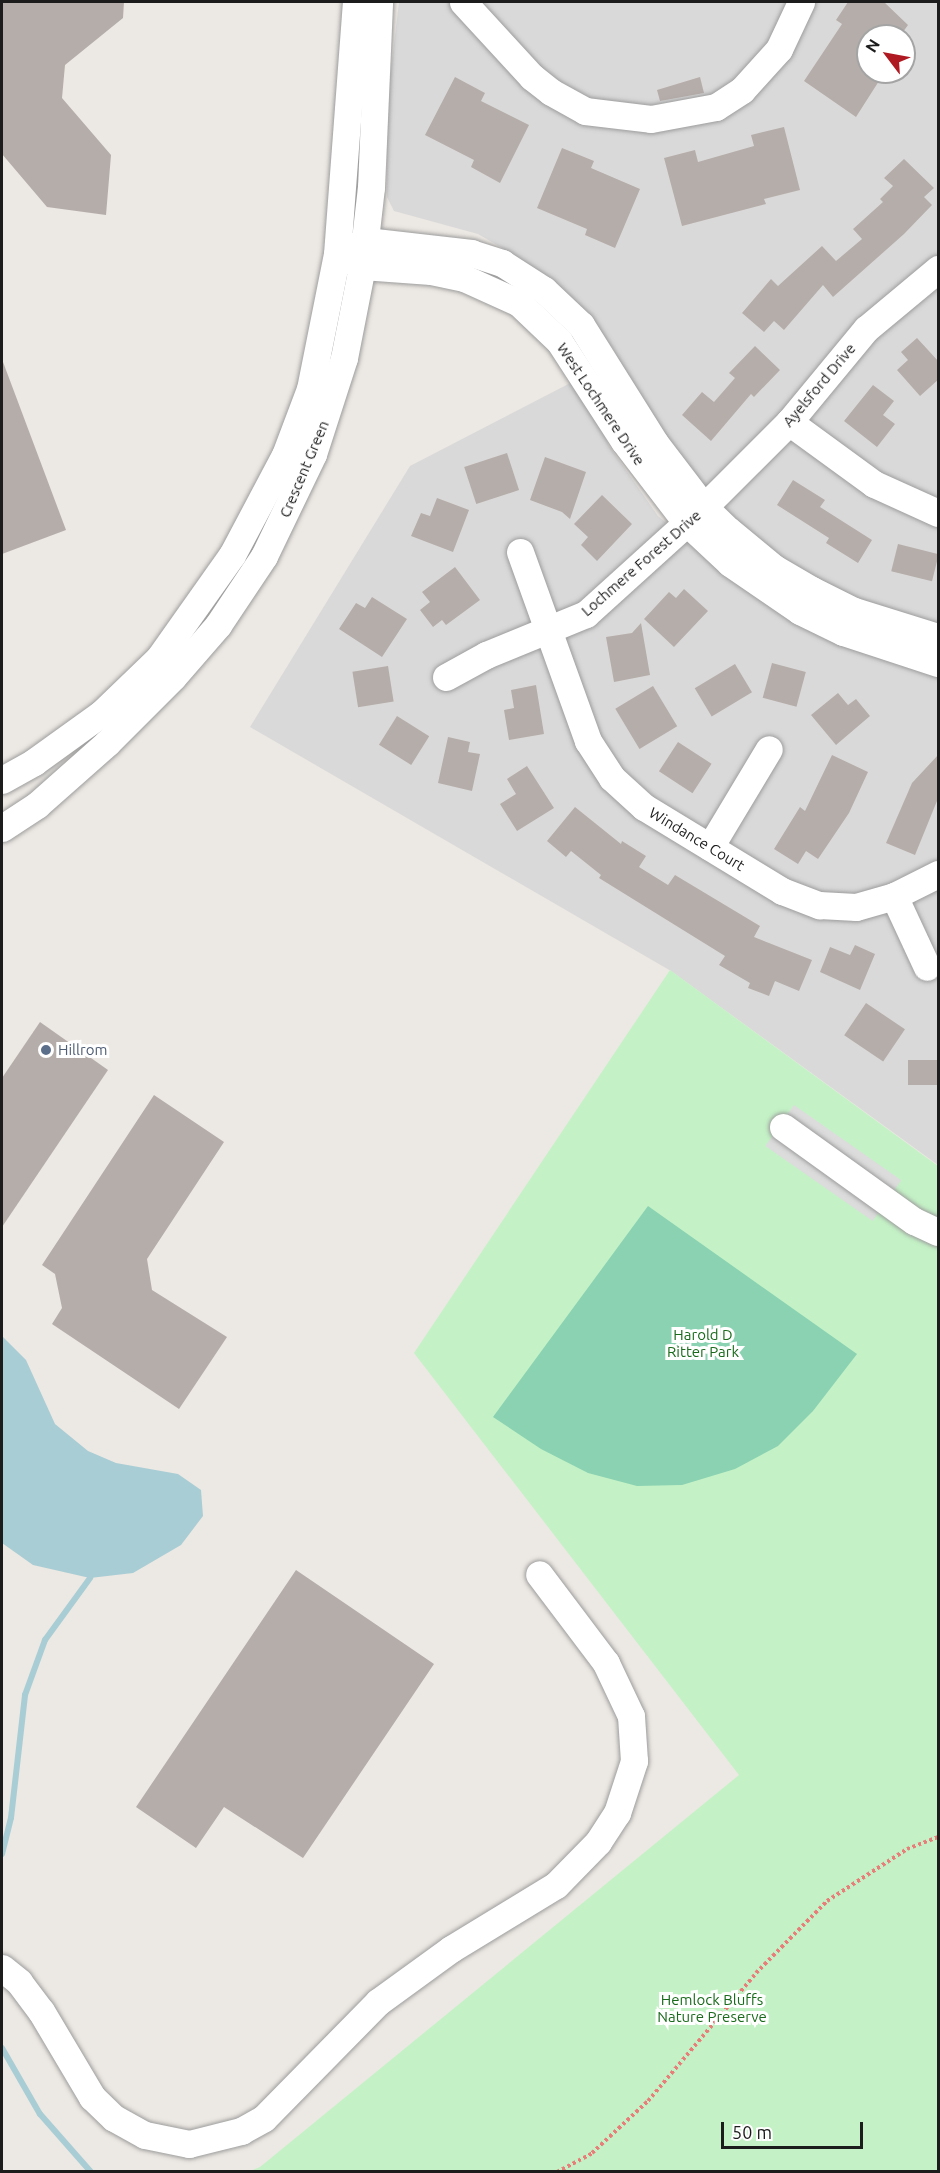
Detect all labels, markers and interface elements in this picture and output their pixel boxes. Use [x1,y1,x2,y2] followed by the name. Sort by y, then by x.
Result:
[856,24,916,84] north arrow
[862,36,883,55] text: N
[553,339,649,469] street label: West Lochmere Drive
[779,340,859,430] street label: Ayelsford Drive
[275,418,333,520] street label: Crescent Green
[578,506,704,620] street label: Lochmere Forest Drive
[646,803,748,875] street label: Windance Court
[58,1041,107,1059] place label: Hillrom
[39,1043,53,1057] marker: Hillrom
[667,1325,739,1360] park label: Harold D Ritter Park
[657,1990,767,2025] park label: Hemlock Bluffs Nature Preserve
[724,2110,866,2148] scale bar
[732,2122,772,2142] text: 50 m

